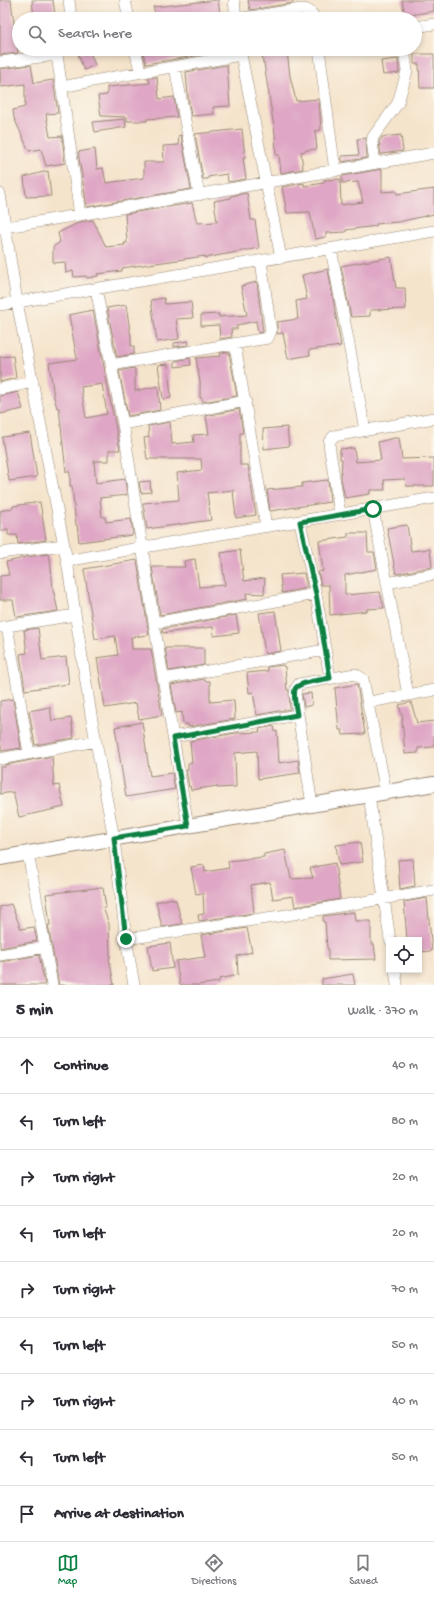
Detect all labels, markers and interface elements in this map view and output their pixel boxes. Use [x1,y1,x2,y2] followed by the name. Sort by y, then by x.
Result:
[12,12,422,56] search box
[26,23,48,45] icon: search
[58,25,132,43] text: Search here
[364,500,382,518] route start
[117,930,135,948] route end
[386,937,422,973] map controls
[386,937,422,973] button: locate
[16,1001,53,1021] text: 5 min
[348,1004,418,1019] text: Walk · 370 m
[16,1055,38,1077] icon: ahead
[54,1057,108,1075] text: Continue
[392,1058,418,1073] text: 40 m
[16,1111,38,1133] icon: left
[54,1113,105,1131] text: Turn left
[391,1114,418,1129] text: 80 m
[16,1167,38,1189] icon: right
[54,1169,114,1187] text: Turn right
[392,1170,418,1185] text: 20 m
[16,1223,38,1245] icon: left
[54,1225,105,1243] text: Turn left
[392,1226,418,1241] text: 20 m
[16,1279,38,1301] icon: right
[54,1281,114,1299] text: Turn right
[392,1282,418,1297] text: 70 m
[16,1335,38,1357] icon: left
[54,1337,105,1355] text: Turn left
[391,1338,418,1353] text: 50 m
[16,1391,38,1413] icon: right
[54,1393,114,1411] text: Turn right
[392,1394,418,1409] text: 40 m
[16,1447,38,1469] icon: left
[54,1449,105,1467] text: Turn left
[391,1450,418,1465] text: 50 m
[16,1503,38,1525] icon: arrive
[54,1505,184,1523] text: Arrive at destination
[57,1552,79,1588] tab: Map
[192,1552,236,1588] tab: Directions
[349,1552,377,1588] tab: Saved

